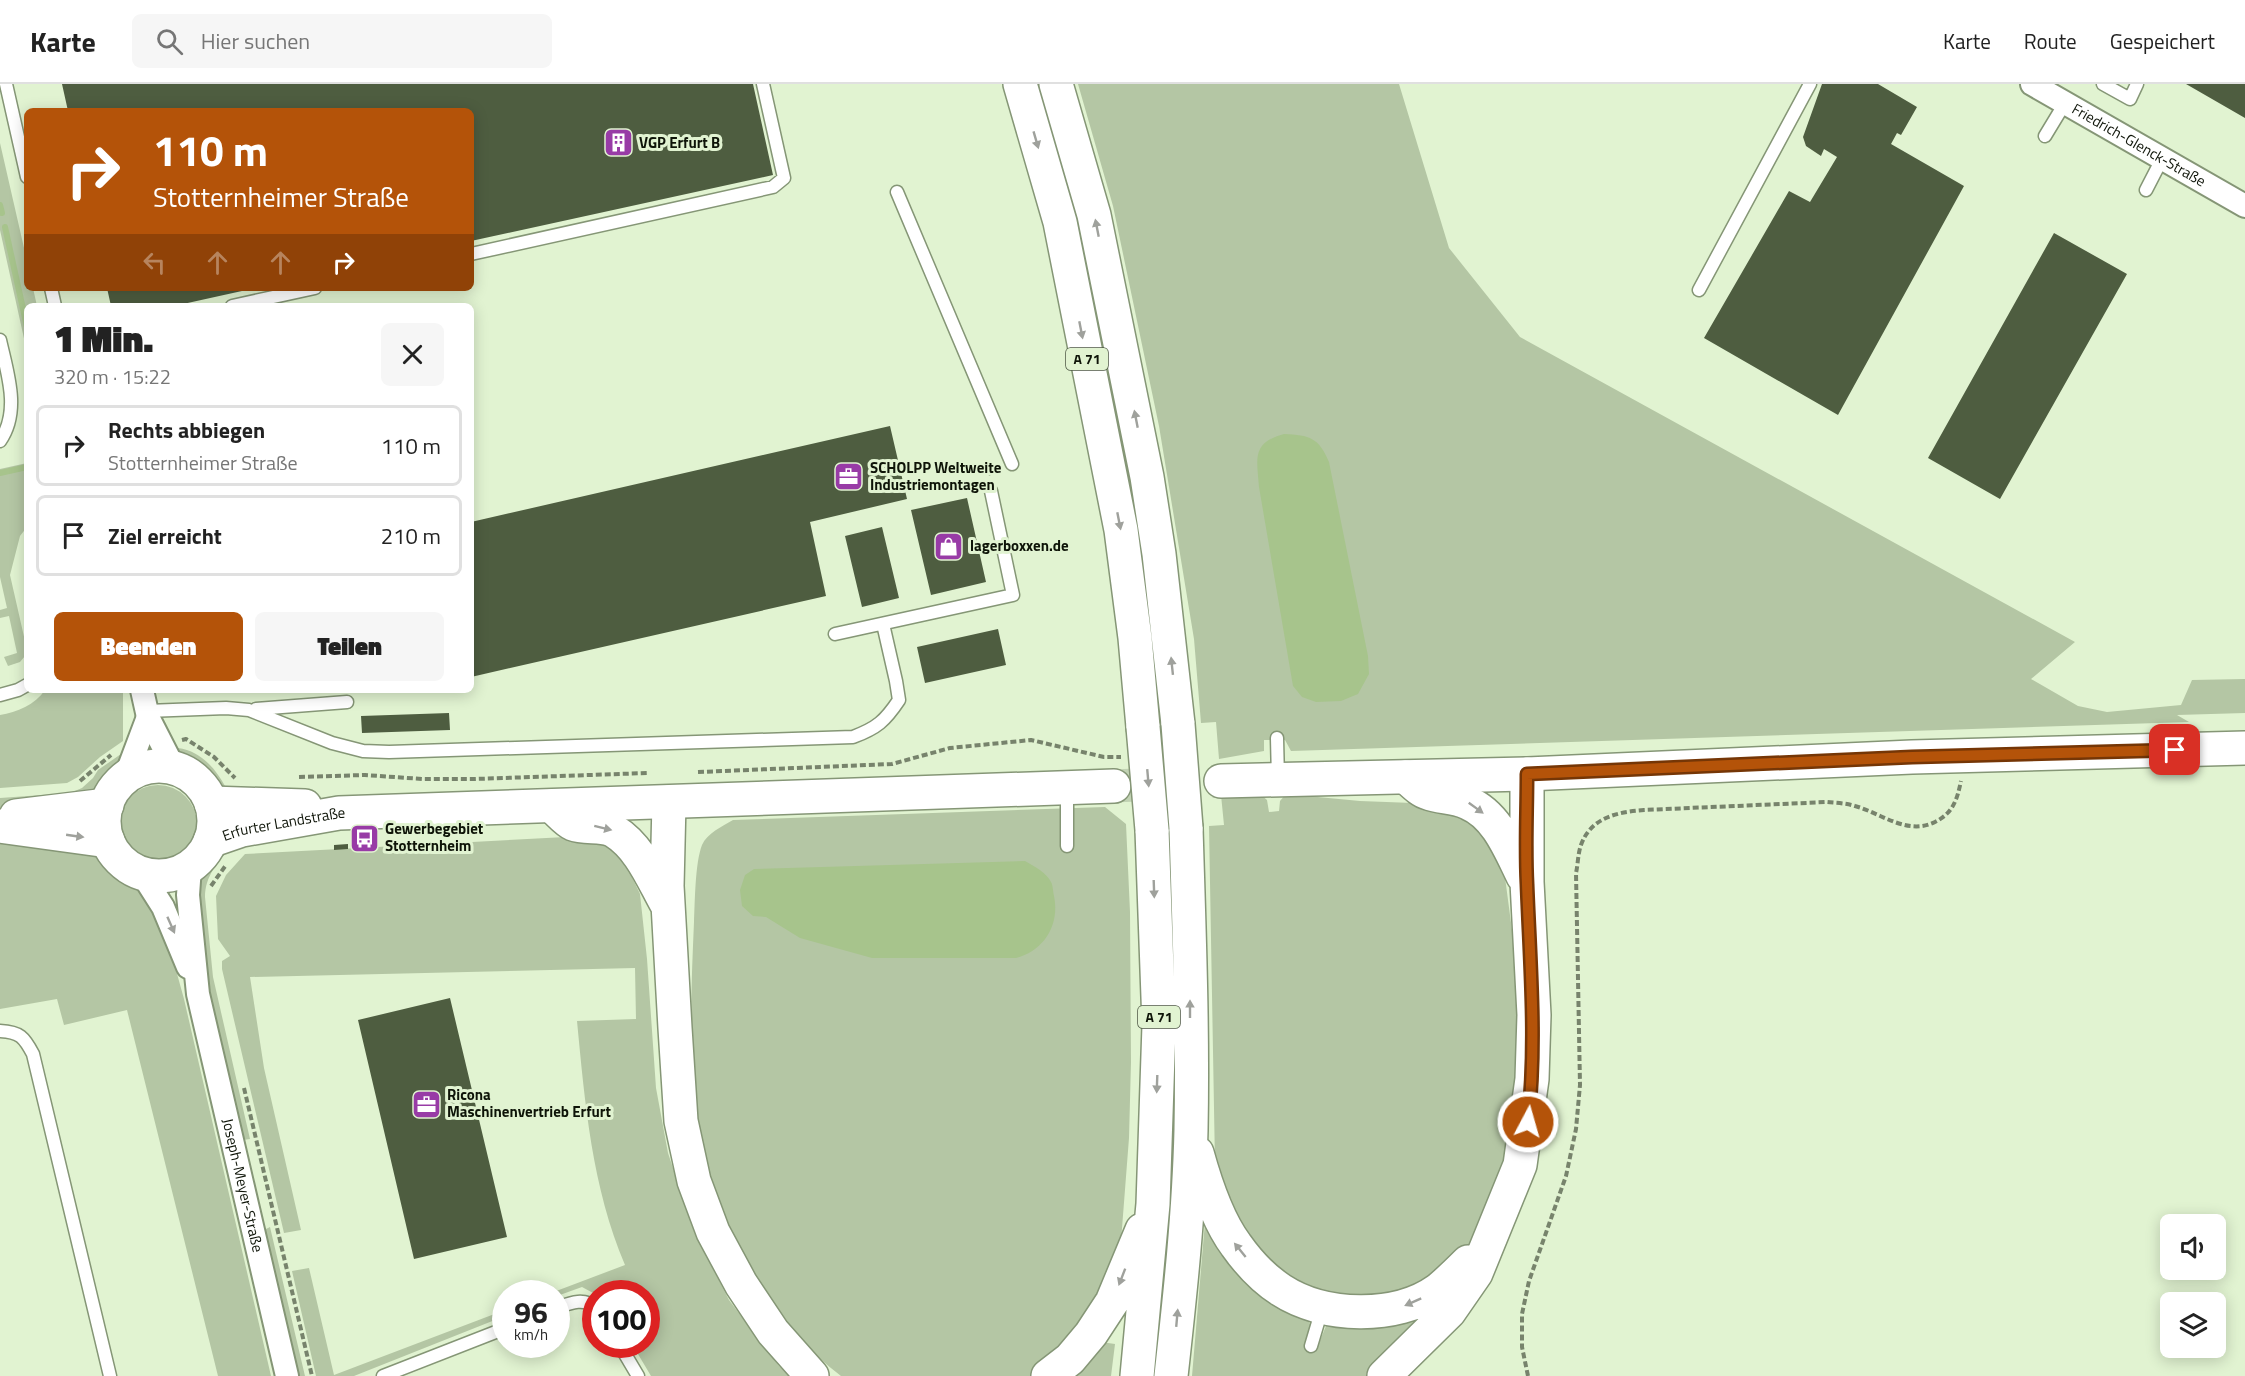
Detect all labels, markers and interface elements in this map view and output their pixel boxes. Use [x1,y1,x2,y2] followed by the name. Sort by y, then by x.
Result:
[132,14,552,68] search box
[30,20,96,63] text: Karte
[201,24,310,58] text: Hier suchen
[153,25,186,58] icon: search
[1943,25,1991,57] text: Karte
[2024,25,2077,57] text: Route
[2110,25,2215,57] text: Gespeichert
[2068,97,2210,192] street label: Friedrich-Glenck-Straße
[153,118,268,182] text: 110 m
[602,127,634,159] building icon: VGP Erfurt B
[639,131,720,154] place label: VGP Erfurt B
[1032,131,1042,149] one-way arrow
[54,132,132,210] icon: right
[153,176,409,217] text: Stotternheimer Straße
[1092,218,1101,237] one-way arrow
[138,246,171,279] icon: left
[201,246,234,279] icon: ahead
[264,246,297,279] icon: ahead
[327,246,360,279] icon: right
[54,311,153,366] text: 1 Min.
[1077,320,1086,339] one-way arrow
[381,323,444,386] button: close
[1066,348,1108,370] road number: A 71
[54,361,171,392] text: 320 m · 15:22
[1130,410,1140,429] one-way arrow
[108,413,265,447] text: Rechts abbiegen
[57,429,90,462] icon: right
[381,429,441,463] text: 110 m
[108,447,298,478] text: Stotternheimer Straße
[870,456,1002,496] place label: SCHOLPP Weltweite Industriemontagen
[833,461,865,493] office icon: SCHOLPP Weltweite Industriemontagen
[1115,512,1124,531] one-way arrow
[57,519,90,552] icon: arrive
[108,519,222,553] text: Ziel erreicht
[381,519,441,553] text: 210 m
[933,530,965,562] shop icon: lagerboxxen.de
[970,534,1069,557] place label: lagerboxxen.de
[54,612,243,681] button: Beenden
[255,612,444,681] button: Teilen
[1167,656,1177,675] one-way arrow
[2149,724,2200,775] pin
[2158,733,2191,766] icon: arrive
[1143,769,1153,788] one-way arrow
[219,801,346,847] street label: Erfurter Landstraße
[1468,802,1484,815] one-way arrow
[385,817,484,857] place label: Gewerbegebiet Stotternheim
[348,822,380,854] bus stop icon: Gewerbegebiet Stotternheim
[594,823,612,833] one-way arrow
[65,832,84,841] one-way arrow
[1150,879,1159,898] one-way arrow
[166,916,175,933] one-way arrow
[1185,1000,1195,1019] one-way arrow
[1138,1006,1180,1028] road number: A 71
[1152,1074,1162,1093] one-way arrow
[447,1083,611,1123] place label: Ricona Maschinenvertrieb Erfurt
[410,1088,442,1120] office icon: Ricona Maschinenvertrieb Erfurt
[1496,1090,1560,1154] position arrow
[216,1116,270,1254] street label: Joseph-Meyer-Straße
[2160,1214,2226,1358] map controls
[2160,1214,2226,1280] button: sound
[1235,1243,1247,1258] one-way arrow
[1117,1268,1126,1286] one-way arrow
[582,1280,660,1358] speed limit sign: 100
[514,1289,548,1335] text: 96
[2160,1292,2226,1358] button: layers
[1405,1297,1422,1306] one-way arrow
[1172,1308,1182,1327] one-way arrow
[514,1323,548,1346] text: km/h

